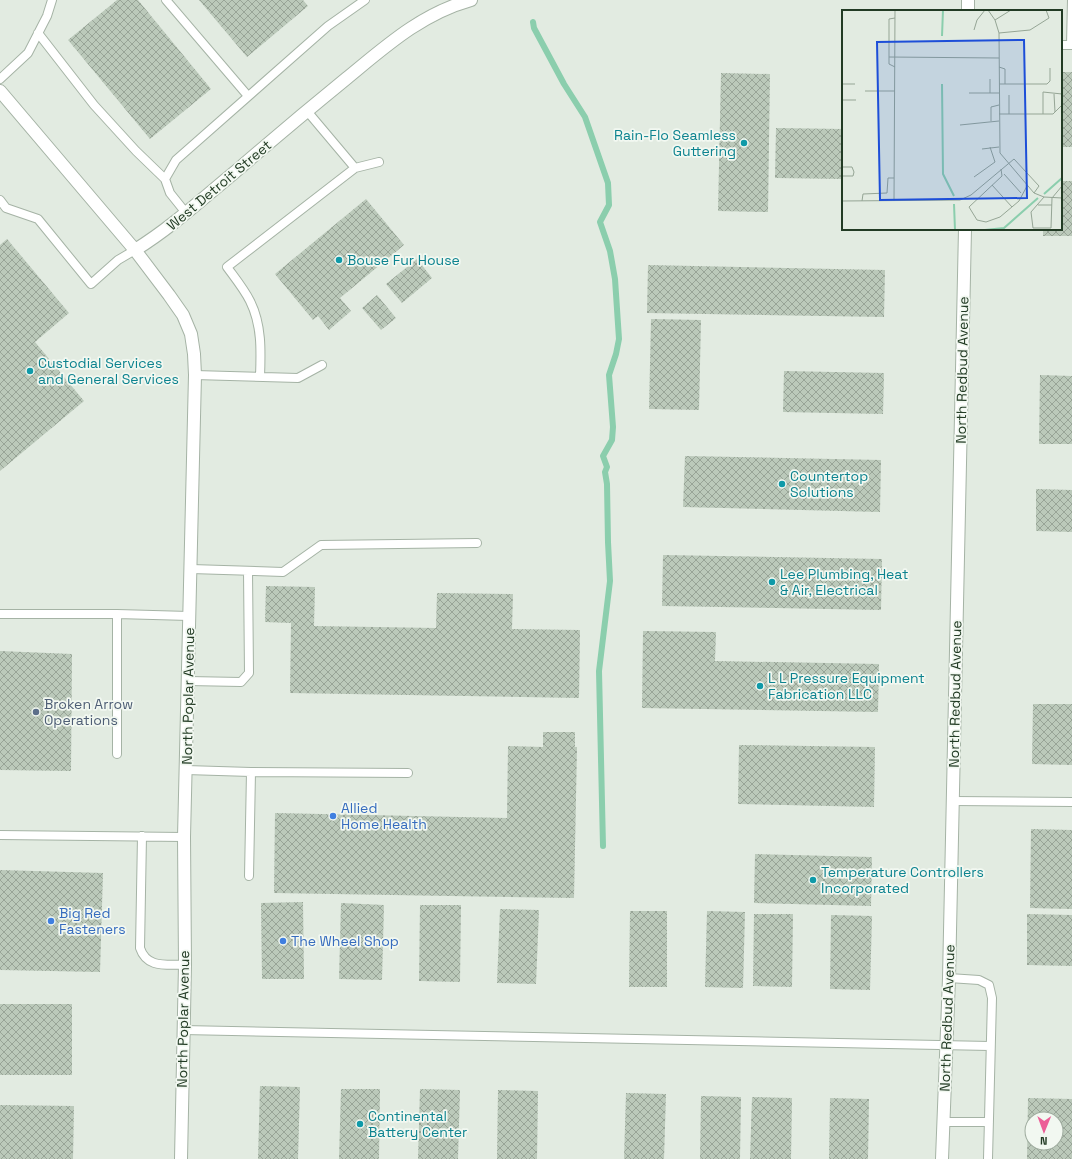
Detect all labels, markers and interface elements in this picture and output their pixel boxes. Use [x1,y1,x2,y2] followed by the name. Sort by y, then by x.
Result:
[842,10,1062,230] inset map
[614,126,736,160] place label: Rain-Flo Seamless Guttering
[163,136,275,234] street label: West Detroit Street
[739,138,749,148] marker: Rain-Flo Seamless Guttering
[347,251,460,269] place label: Bouse Fur House
[334,255,344,265] marker: Bouse Fur House
[952,296,972,444] street label: North Redbud Avenue
[38,354,179,388] place label: Custodial Services and General Services
[25,366,35,376] marker: Custodial Services and General Services
[790,467,868,501] place label: Countertop Solutions
[777,479,787,489] marker: Countertop Solutions
[780,565,908,599] place label: Lee Plumbing, Heat & Air, Electrical
[767,577,777,587] marker: Lee Plumbing, Heat & Air, Electrical
[945,620,965,768] street label: North Redbud Avenue
[178,627,198,765] street label: North Poplar Avenue
[768,669,925,703] place label: L L Pressure Equipment Fabrication LLC
[755,681,765,691] marker: L L Pressure Equipment Fabrication LLC
[44,695,133,729] place label: Broken Arrow Operations
[31,707,41,717] marker: Broken Arrow Operations
[341,799,427,833] place label: Allied Home Health
[328,811,338,821] marker: Allied Home Health
[821,863,984,897] place label: Temperature Controllers Incorporated
[808,875,818,885] marker: Temperature Controllers Incorporated
[59,904,126,938] place label: Big Red Fasteners
[46,916,56,926] marker: Big Red Fasteners
[291,932,399,950] place label: The Wheel Shop
[278,936,288,946] marker: The Wheel Shop
[935,944,959,1092] street label: North Redbud Avenue
[173,950,193,1088] street label: North Poplar Avenue
[368,1107,467,1141] place label: Continental Battery Center
[1024,1111,1064,1151] north arrow
[355,1119,365,1129] marker: Continental Battery Center
[1040,1134,1048,1148] text: N

